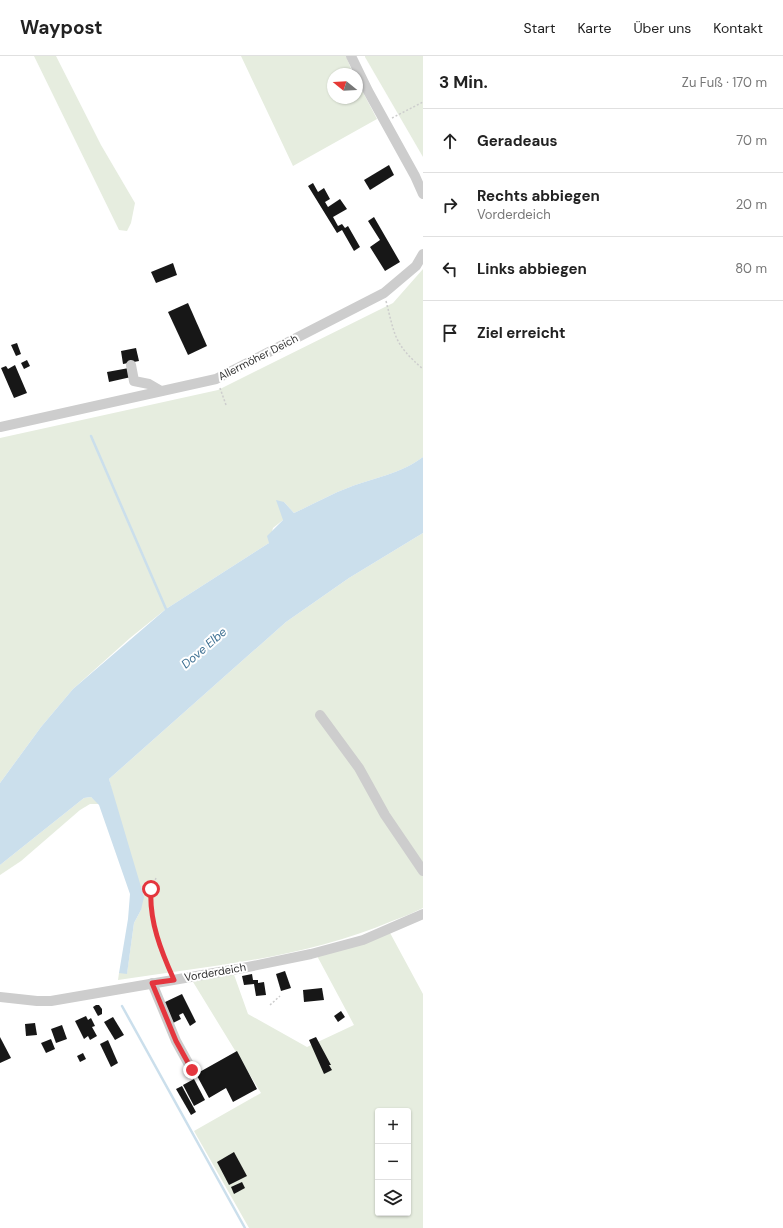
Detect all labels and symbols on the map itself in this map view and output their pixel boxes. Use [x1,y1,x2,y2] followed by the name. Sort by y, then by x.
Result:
[327,68,363,104] north arrow
[216,331,300,383] street label: Allermöher Deich
[178,624,230,672] water label: Dove Elbe
[142,880,160,898] route start
[183,960,247,984] street label: Vorderdeich
[183,1061,201,1079] route end

